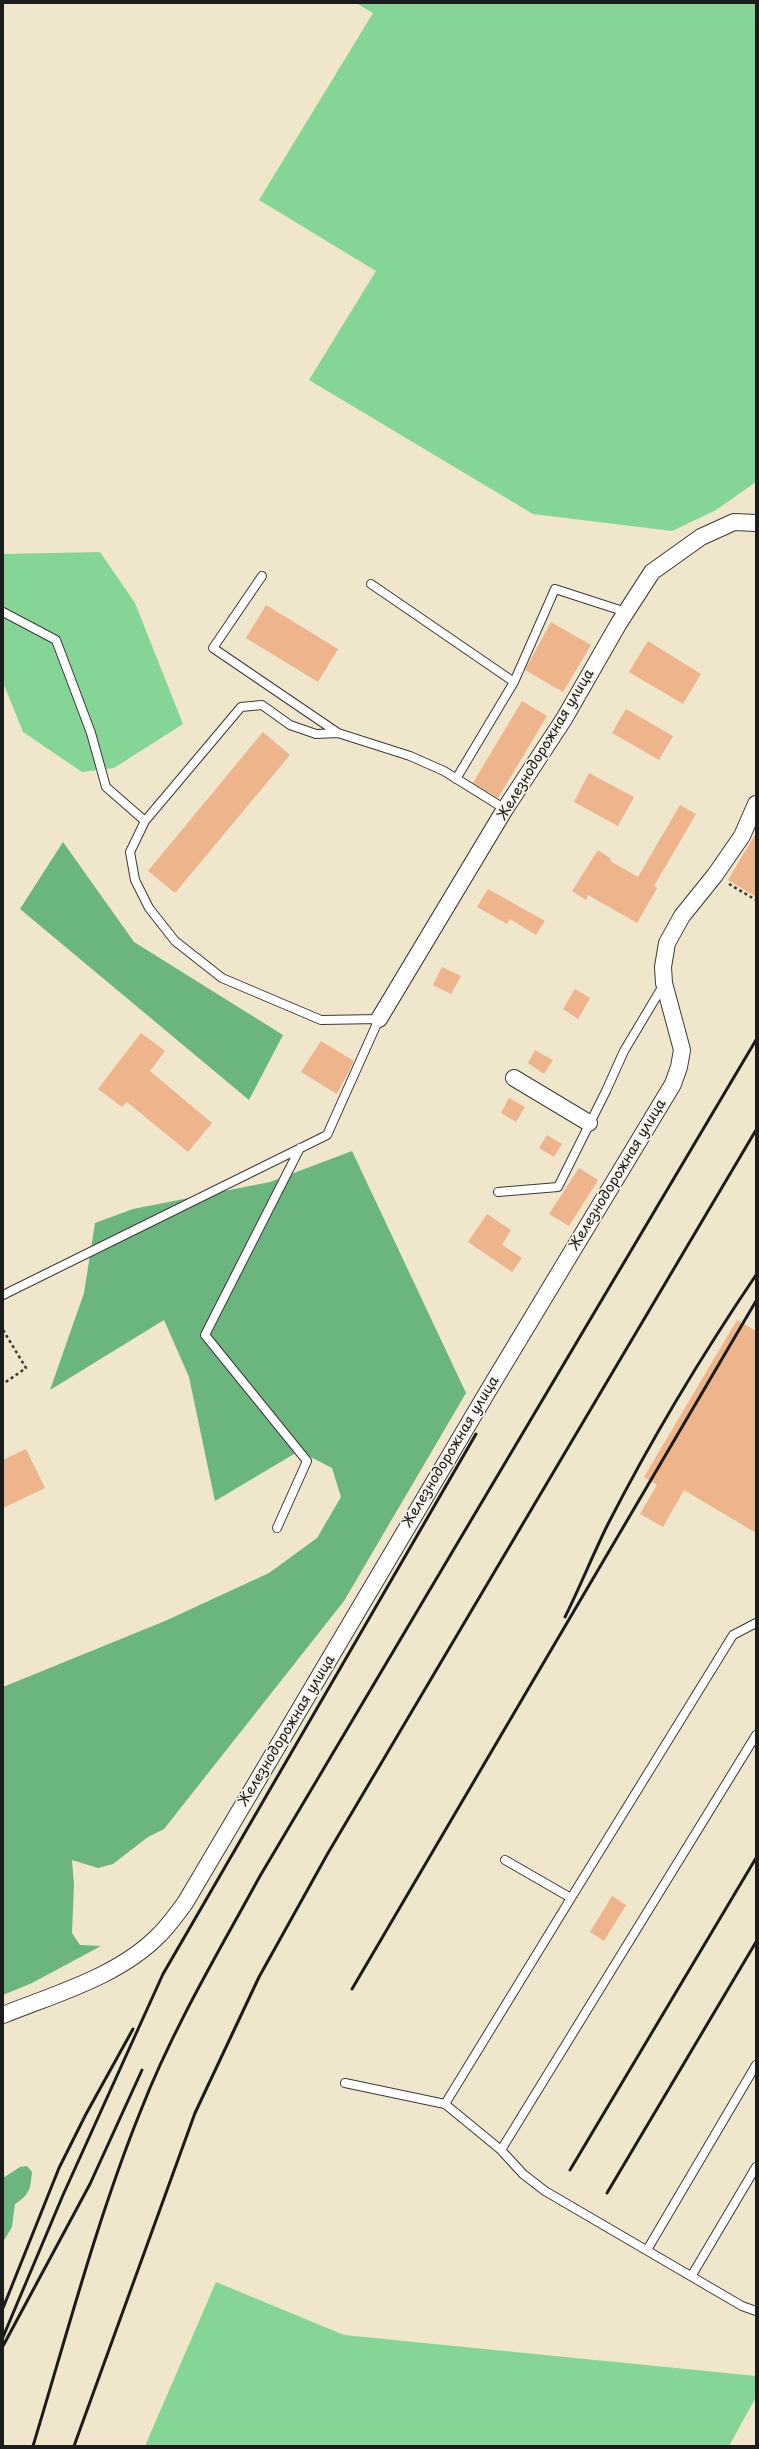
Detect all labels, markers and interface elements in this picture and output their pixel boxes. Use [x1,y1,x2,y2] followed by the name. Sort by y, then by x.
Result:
[494,666,598,824] street label: Железнодорожная улица
[566,1096,670,1254] street label: Железнодорожная улица
[399,1373,503,1531] street label: Железнодорожная улица
[235,1652,339,1810] street label: Железнодорожная улица

